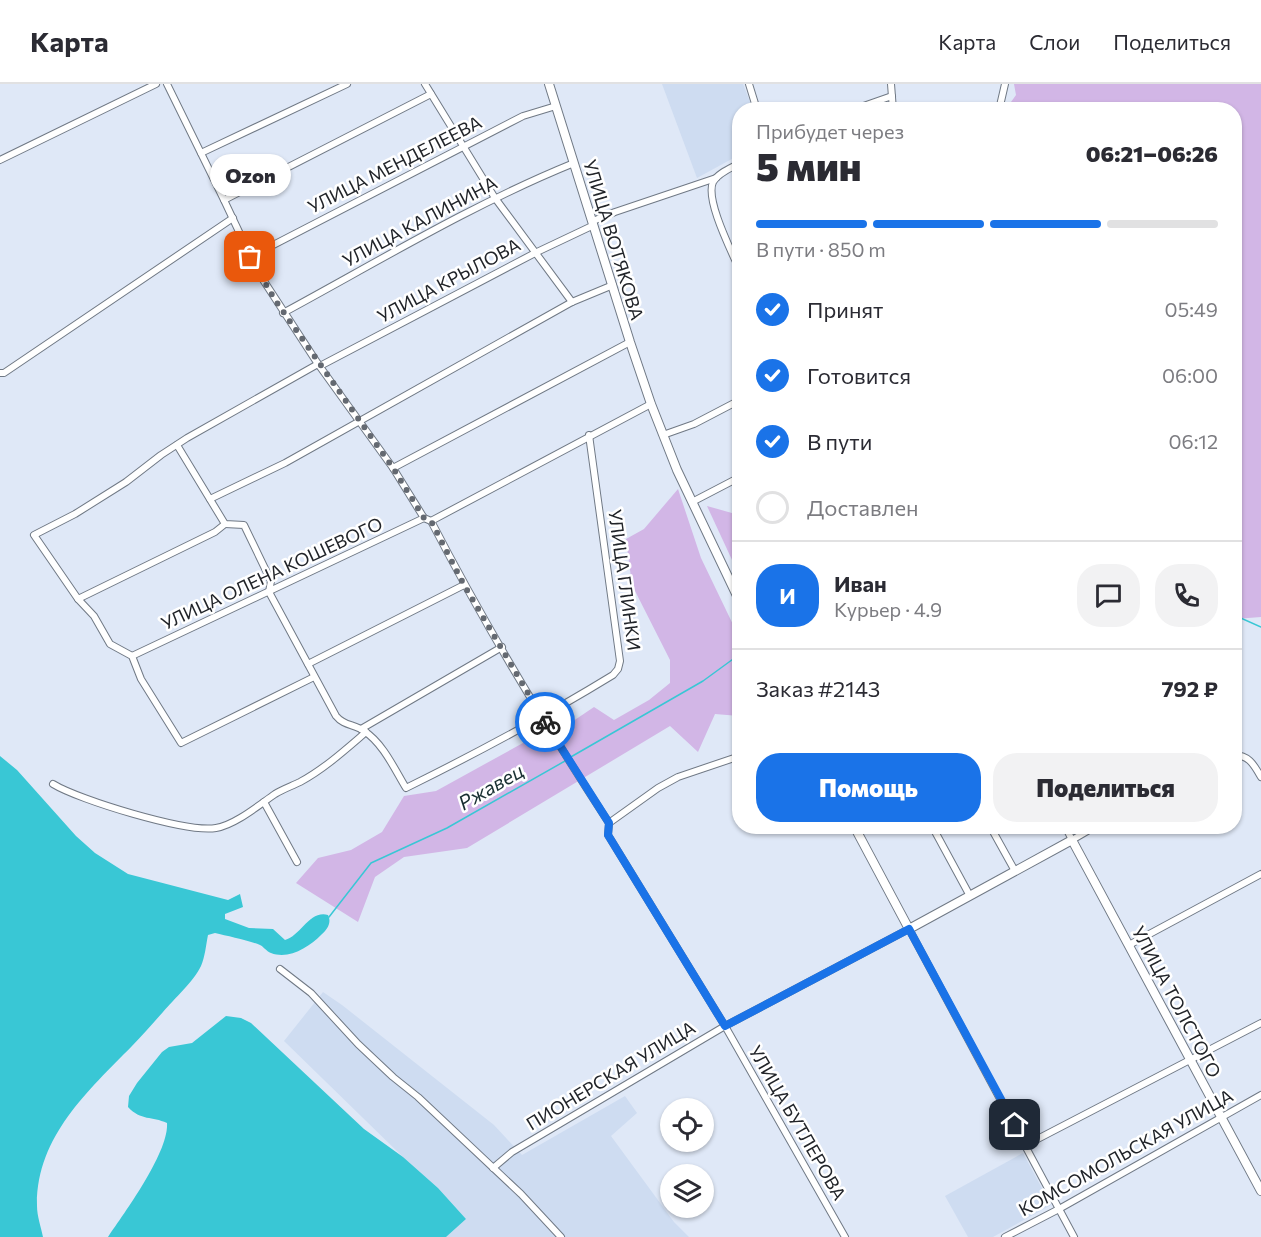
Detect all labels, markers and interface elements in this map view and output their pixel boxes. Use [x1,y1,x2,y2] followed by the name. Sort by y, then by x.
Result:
[30,24,109,58] text: Карта
[938,29,996,54] text: Карта
[1029,29,1080,54] text: Слои
[1113,29,1231,54] text: Поделиться
[304,111,485,218] street label: УЛИЦА МЕНДЕЛЕЕВА
[756,119,904,143] text: Прибудет через
[1086,140,1218,167] text: 06:21–06:26
[756,141,862,189] text: 5 мин
[210,155,290,197] callout: Ozon
[579,157,649,323] street label: УЛИЦА ВОТЯКОВА
[225,163,276,187] text: Ozon
[339,171,501,271] street label: УЛИЦА КАЛИНИНА
[224,231,275,282] pin
[373,233,524,327] street label: УЛИЦА КРЫЛОВА
[756,237,886,261] text: В пути · 850 m
[233,240,266,273] icon: bag
[756,293,789,326] icon: check
[807,296,883,323] text: Принят
[1165,297,1218,321] text: 05:49
[756,359,789,392] icon: check
[807,362,911,389] text: Готовится
[1162,363,1218,387] text: 06:00
[756,425,789,458] icon: check
[807,428,872,455] text: В пути
[1168,429,1218,453] text: 06:12
[807,494,919,521] text: Доставлен
[604,508,646,652] street label: УЛИЦА ГЛИНКИ
[157,512,386,634] street label: УЛИЦА ОЛЕНА КОШЕВОГО
[1077,564,1140,627] button: chat
[1155,564,1218,627] button: phone
[834,570,887,597] text: Иван
[779,582,796,609] text: И
[834,597,942,621] text: Курьер · 4.9
[756,675,880,702] text: Заказ #2143
[1161,675,1218,702] text: 792 ₽
[515,692,575,752] courier
[529,706,562,739] icon: bike
[756,753,981,822] button: Помощь
[993,753,1218,822] button: Поделиться
[454,758,527,814] water label: Ржавец
[1128,922,1226,1081] street label: УЛИЦА ТОЛСТОГО
[522,1016,699,1134] street label: ПИОНЕРСКАЯ УЛИЦА
[745,1041,851,1204] street label: УЛИЦА БУТЛЕРОВА
[1014,1084,1237,1220] street label: КОМСОМОЛЬСКАЯ УЛИЦА
[660,1098,714,1218] map controls
[660,1098,714,1152] button: locate
[989,1099,1040,1150] pin
[998,1108,1031,1141] icon: home
[660,1164,714,1218] button: layers

